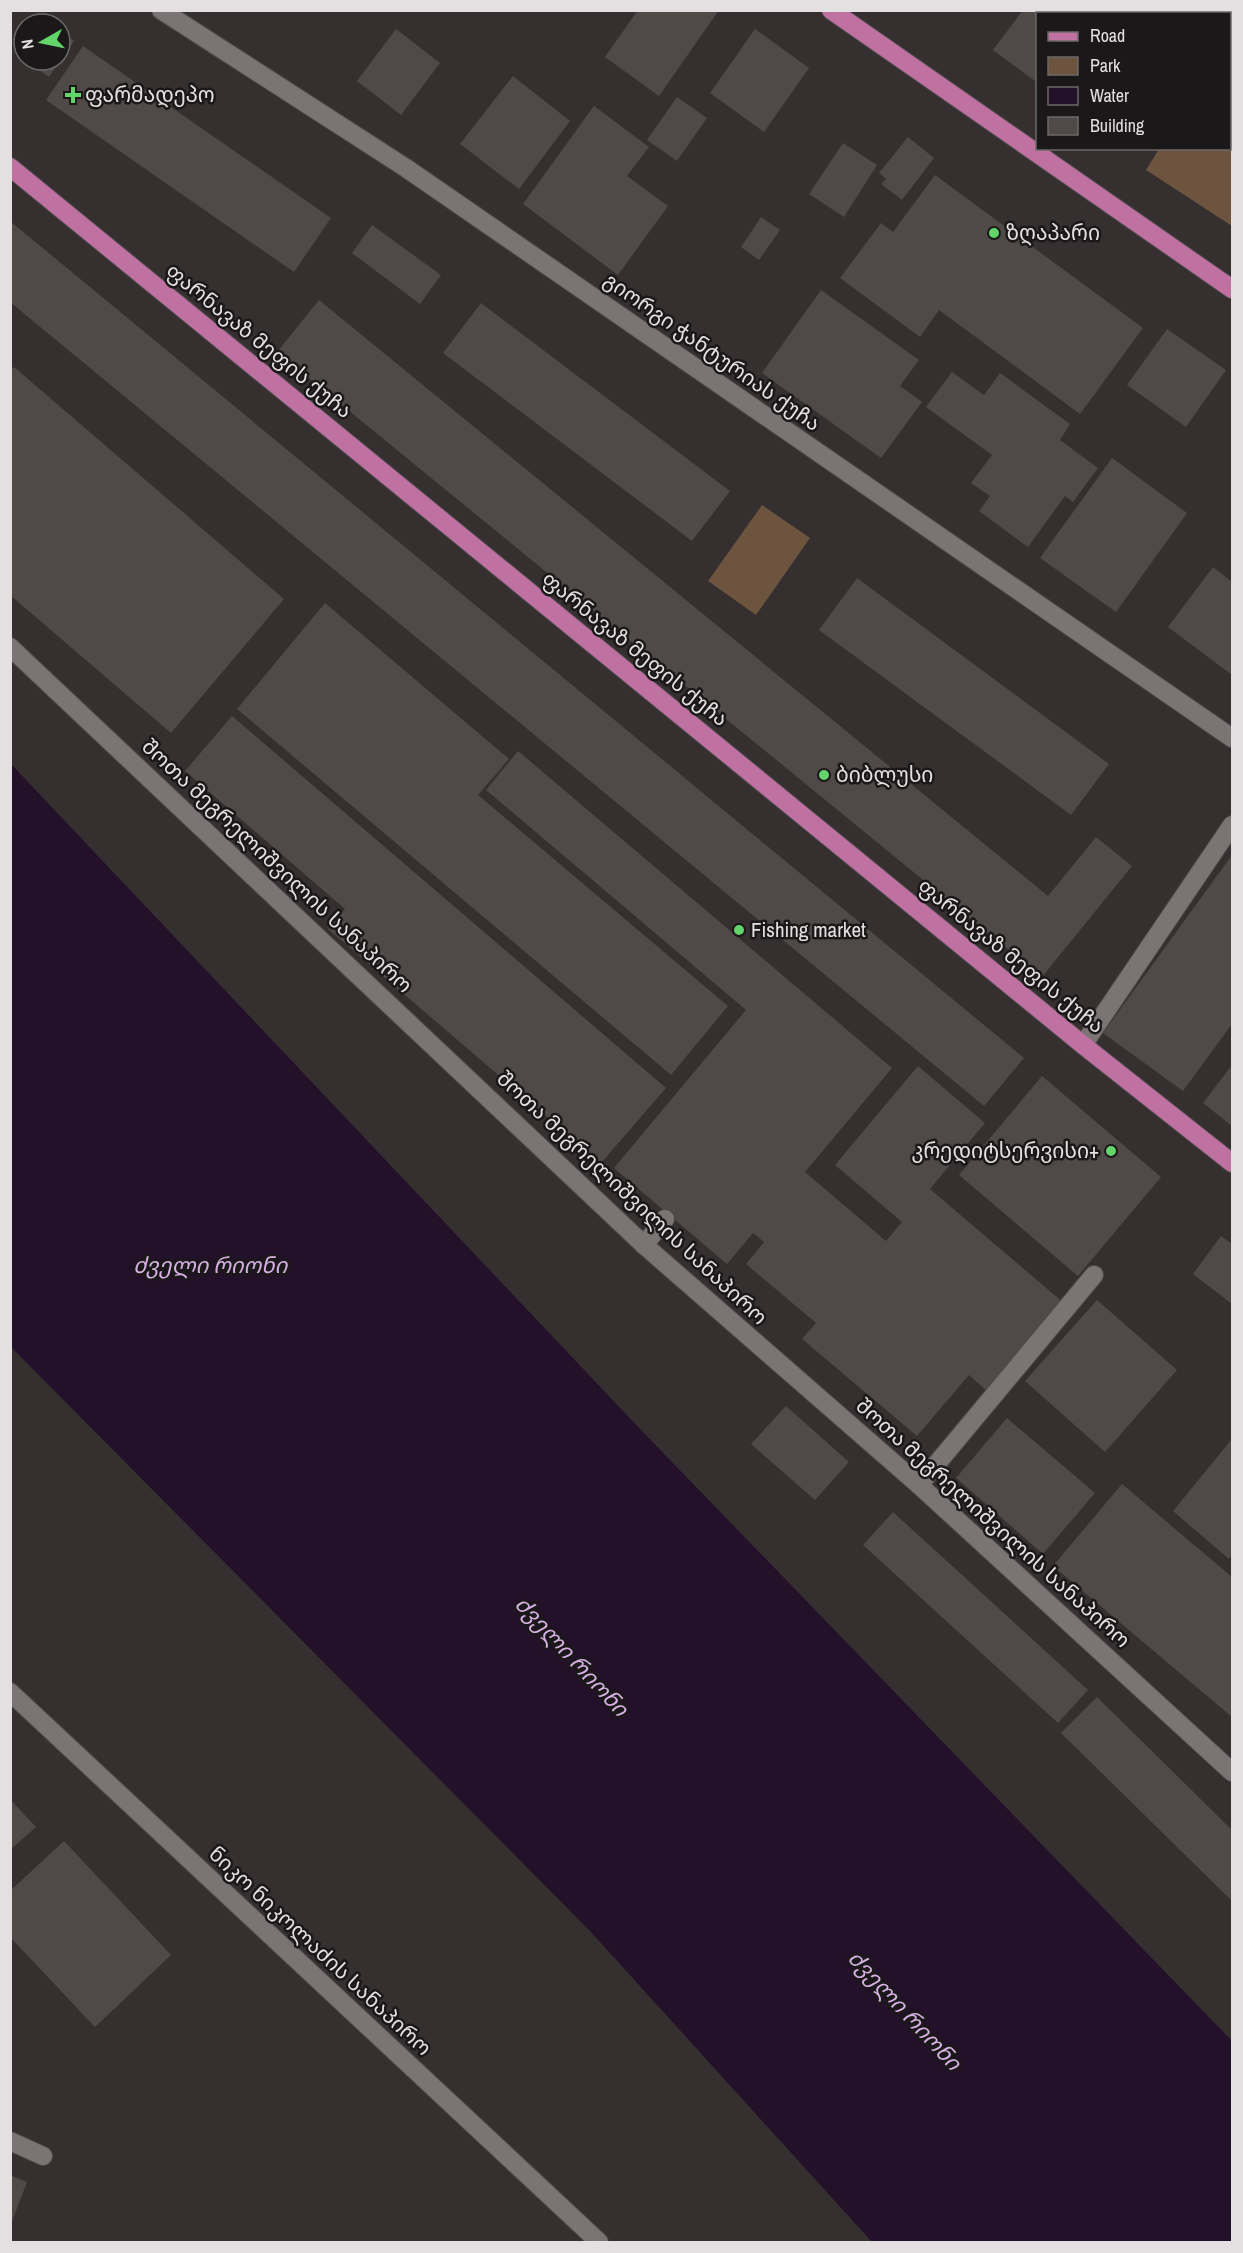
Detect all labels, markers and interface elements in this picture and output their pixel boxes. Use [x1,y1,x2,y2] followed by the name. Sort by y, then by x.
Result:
[12,12,72,72] north arrow
[1036,12,1231,150] legend
[1090,23,1125,48] text: Road
[16,38,39,51] text: N
[1090,53,1121,78] text: Park
[85,80,215,109] place label: ფარმადეპო
[1090,83,1129,108] text: Water
[66,88,80,102] marker: ფარმადეპო
[1090,113,1145,138] text: Building
[1006,218,1100,247] place label: ზღაპარი
[987,226,1001,240] marker: ზღაპარი
[160,256,358,425] street label: ფარნავაზ მეფის ქუჩა
[598,266,826,438] street label: გიორგი ჭანტურიას ქუჩა
[536,564,734,733] street label: ფარნავაზ მეფის ქუჩა
[136,732,419,999] street label: შოთა მეგრელიშვილის სანაპირო
[836,760,933,789] place label: ბიბლუსი
[817,768,831,782] marker: ბიბლუსი
[912,871,1110,1040] street label: ფარნავაზ მეფის ქუჩა
[751,915,866,944] place label: Fishing market
[732,923,746,937] marker: Fishing market
[491,1064,774,1331] street label: შოთა მეგრელიშვილის სანაპირო
[912,1136,1099,1165] place label: კრედიტსერვისი+
[1104,1144,1118,1158] marker: კრედიტსერვისი+
[133,1250,288,1280] water label: ძველი რიონი
[850,1391,1137,1654] street label: შოთა მეგრელიშვილის სანაპირო
[508,1589,636,1724] water label: ძველი რიონი
[203,1839,438,2062] street label: ნიკო ნიკოლაძის სანაპირო
[841,1943,969,2078] water label: ძველი რიონი

